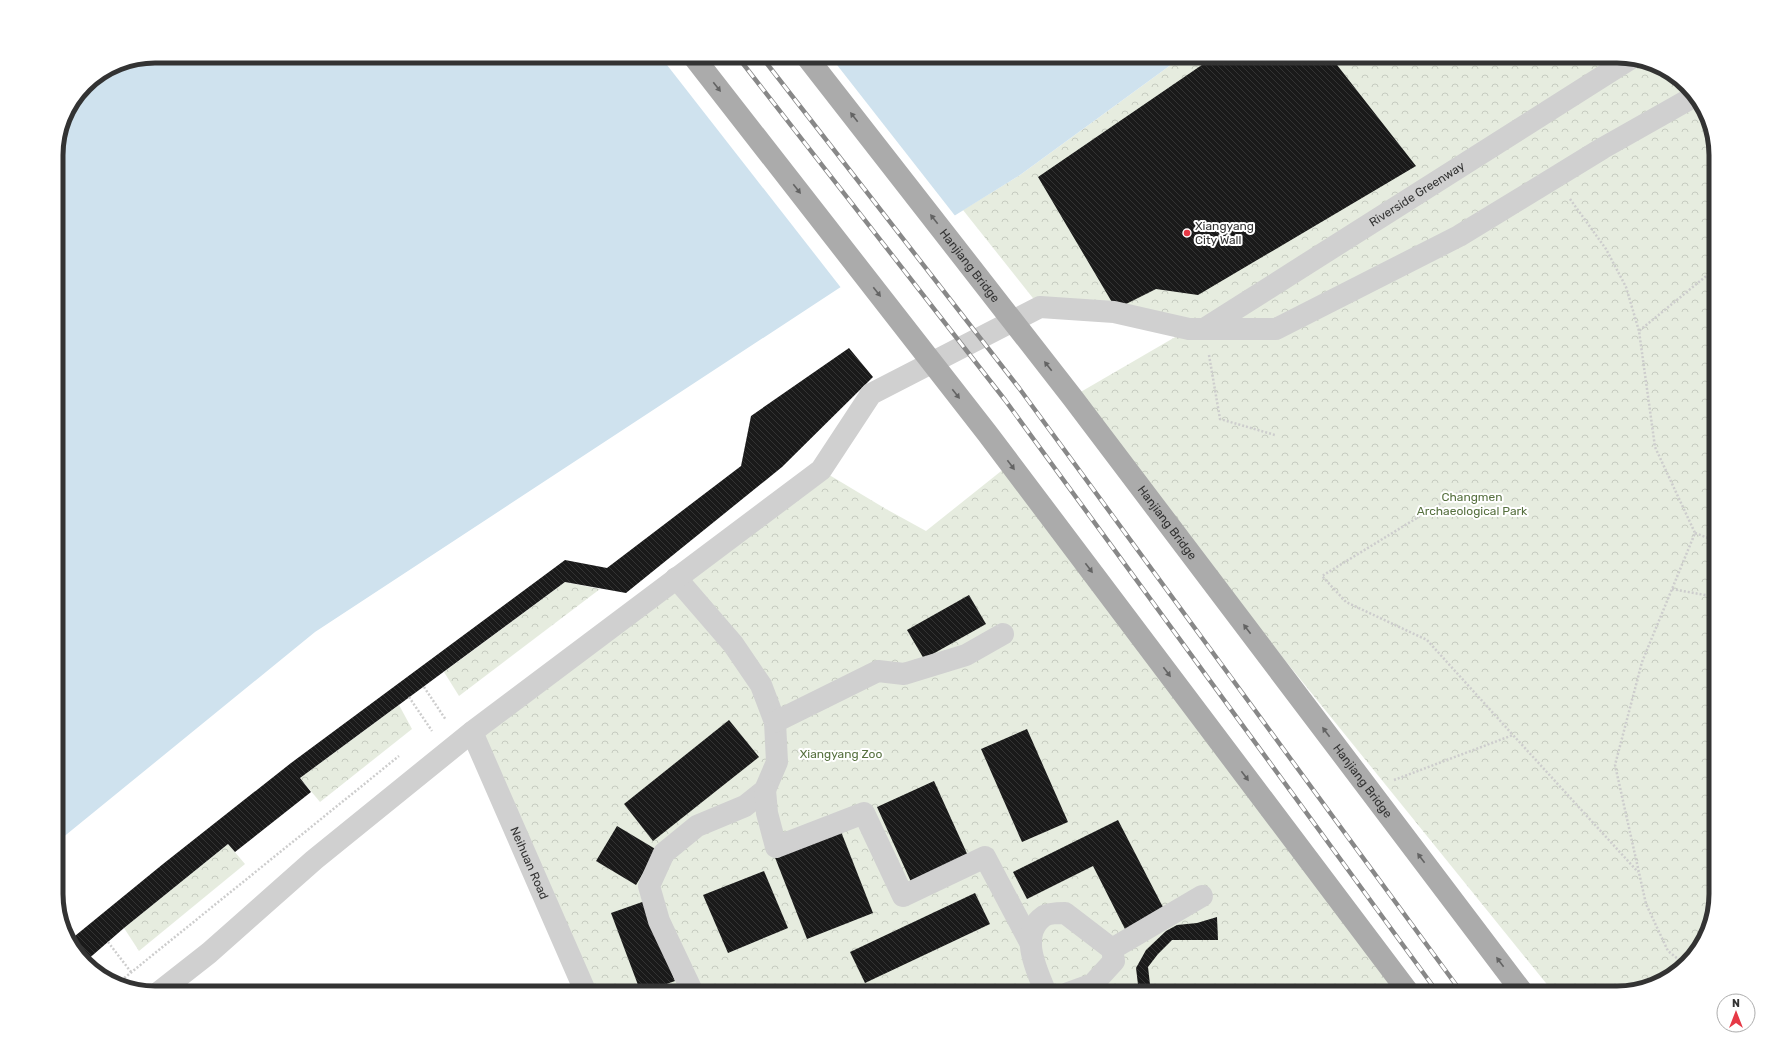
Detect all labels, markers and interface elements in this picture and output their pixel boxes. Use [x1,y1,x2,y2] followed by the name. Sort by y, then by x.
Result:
[713,81,721,92] one-way arrow
[850,111,858,122] one-way arrow
[1367,158,1467,230] street label: Riverside Greenway
[792,184,801,195] one-way arrow
[929,214,938,225] one-way arrow
[1195,219,1254,247] place label: Xiangyang City Wall
[937,226,1003,305] street label: Hanjiang Bridge
[1182,228,1192,238] marker: Xiangyang City Wall
[872,286,881,297] one-way arrow
[1044,360,1053,371] one-way arrow
[952,389,961,400] one-way arrow
[1006,459,1015,470] one-way arrow
[1135,483,1200,563] street label: Hanjiang Bridge
[1417,490,1528,518] park label: Changmen Archaeological Park
[1085,563,1093,574] one-way arrow
[1243,623,1252,634] one-way arrow
[1163,667,1171,678] one-way arrow
[1322,727,1330,738] one-way arrow
[1330,741,1395,821] street label: Hanjiang Bridge
[800,747,882,761] park label: Xiangyang Zoo
[1241,771,1249,781] one-way arrow
[507,825,551,902] street label: Neihuan Road
[1417,853,1425,864] one-way arrow
[1495,956,1504,967] one-way arrow
[1716,993,1756,1033] north arrow
[1732,997,1740,1010] text: N

